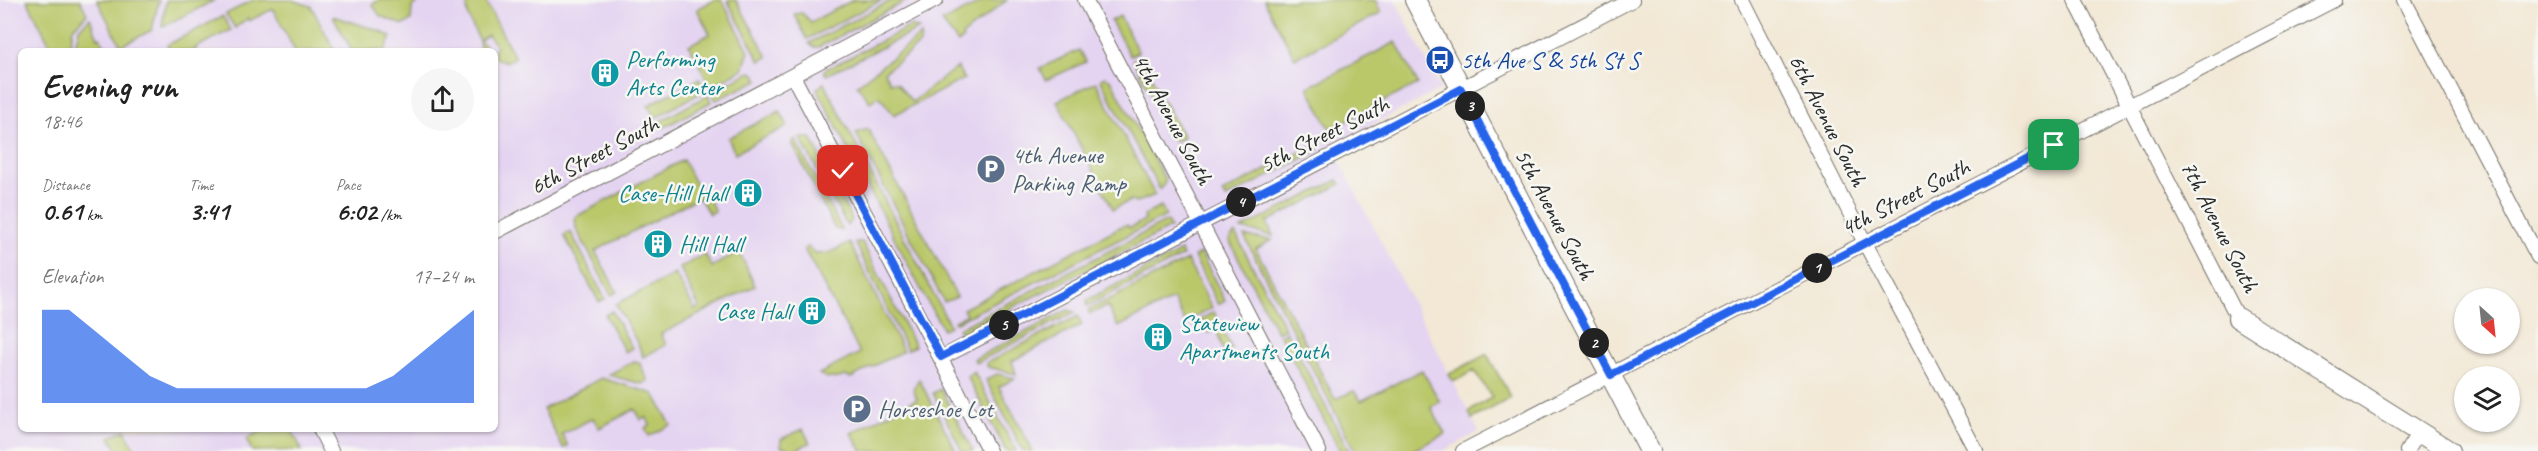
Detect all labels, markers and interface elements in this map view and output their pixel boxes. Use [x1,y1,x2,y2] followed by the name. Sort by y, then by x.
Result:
[626,44,725,102] place label: Performing Arts Center
[1424,44,1456,76] bus stop icon: 5th Ave S & 5th St S
[1461,45,1643,75] place label: 5th Ave S & 5th St S
[1126,48,1221,191] street label: 4th Avenue South
[1782,49,1875,192] street label: 6th Avenue South
[589,57,621,89] building icon: Performing Arts Center
[42,65,177,107] text: Evening run
[411,68,474,131] button: share
[1254,88,1395,179] street label: 5th Street South
[1455,91,1485,121] pin: 3
[1466,96,1474,116] text: 3
[525,108,665,201] street label: 6th Street South
[42,109,82,134] text: 18:46
[2028,119,2079,170] pin
[2037,128,2070,161] icon: arrive
[1012,140,1128,198] place label: 4th Avenue Parking Ramp
[1508,143,1603,286] street label: 5th Avenue South
[817,145,868,196] pin
[1835,151,1976,242] street label: 4th Street South
[975,153,1007,185] parking icon: 4th Avenue Parking Ramp
[826,154,859,187] icon: check
[2174,155,2267,298] street label: 7th Avenue South
[42,175,90,195] text: Distance
[189,175,213,195] text: Time
[336,175,361,195] text: Pace
[732,177,764,209] building icon: Case-Hill Hall
[618,178,731,208] place label: Case-Hill Hall
[1226,187,1256,217] pin: 4
[1237,192,1245,212] text: 4
[42,195,83,228] text: 0.61
[189,195,229,228] text: 3:41
[336,195,377,228] text: 6:02
[83,205,102,225] text: km
[377,205,402,225] text: /km
[642,228,674,260] building icon: Hill Hall
[679,229,746,259] place label: Hill Hall
[1802,253,1832,283] pin: 1
[1813,258,1821,278] text: 1
[42,264,104,289] text: Elevation
[413,264,474,289] text: 17–24 m
[2454,288,2520,354] north arrow
[2454,288,2520,432] map controls
[796,295,828,327] building icon: Case Hall
[716,296,795,326] place label: Case Hall
[1179,308,1330,366] place label: Stateview Apartments South
[989,310,1019,340] pin: 5
[1001,315,1007,335] text: 5
[1142,321,1174,353] building icon: Stateview Apartments South
[1579,328,1609,358] pin: 2
[1590,333,1598,353] text: 2
[2454,366,2520,432] button: layers
[841,393,873,425] parking icon: Horseshoe Lot
[878,394,995,424] place label: Horseshoe Lot

